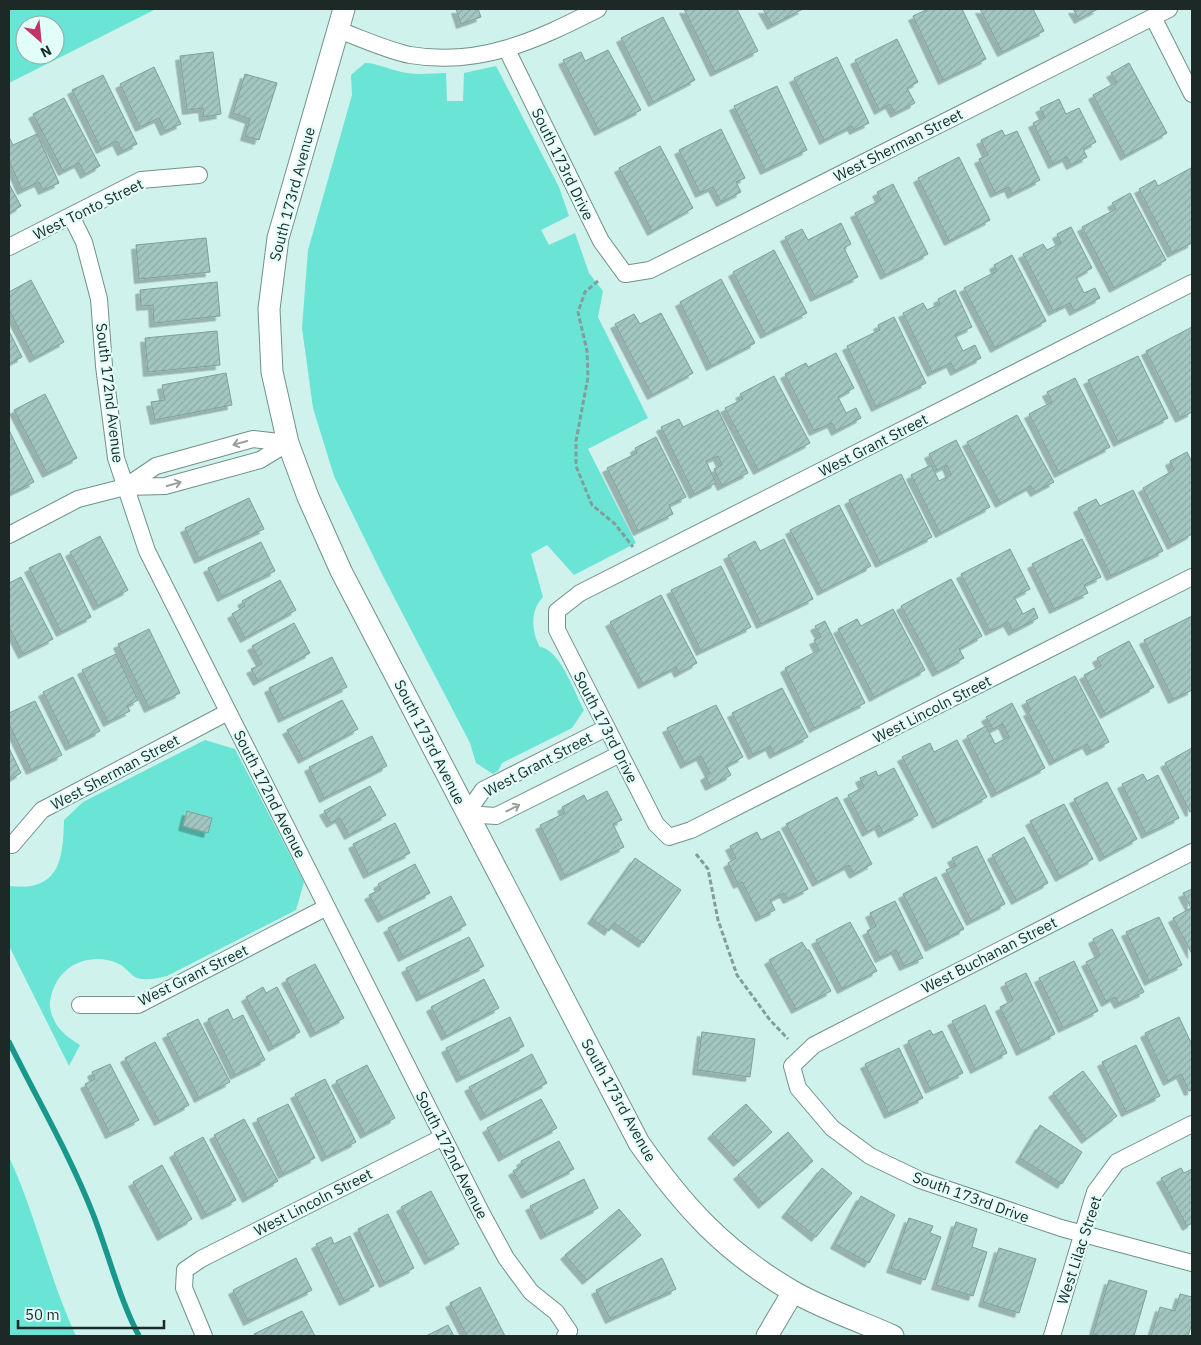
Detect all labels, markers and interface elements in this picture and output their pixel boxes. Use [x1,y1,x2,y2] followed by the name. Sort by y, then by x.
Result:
[15,15,65,65] north arrow
[37,41,55,62] text: N
[830,104,966,186] street label: West Sherman Street
[528,105,598,223] street label: South 173rd Drive
[265,125,319,263] street label: South 173rd Avenue
[30,174,146,244] street label: West Tonto Street
[92,322,128,464] street label: South 172nd Avenue
[815,409,931,481] street label: West Grant Street
[233,438,249,448] one-way arrow
[165,479,181,488] one-way arrow
[570,668,642,786] street label: South 173rd Drive
[870,671,994,747] street label: West Lincoln Street
[390,676,470,808] street label: South 173rd Avenue
[230,727,310,861] street label: South 172nd Avenue
[481,728,595,800] street label: West Grant Street
[48,730,182,814] street label: West Sherman Street
[505,803,520,812] one-way arrow
[918,913,1060,997] street label: West Buchanan Street
[135,940,251,1010] street label: West Grant Street
[577,1035,661,1165] street label: South 173rd Avenue
[412,1088,492,1222] street label: South 172nd Avenue
[251,1164,375,1240] street label: West Lincoln Street
[910,1167,1032,1227] street label: South 173rd Drive
[1053,1193,1105,1307] street label: West Lilac Street
[18,1298,164,1330] scale bar
[25,1305,60,1324] text: 50 m

